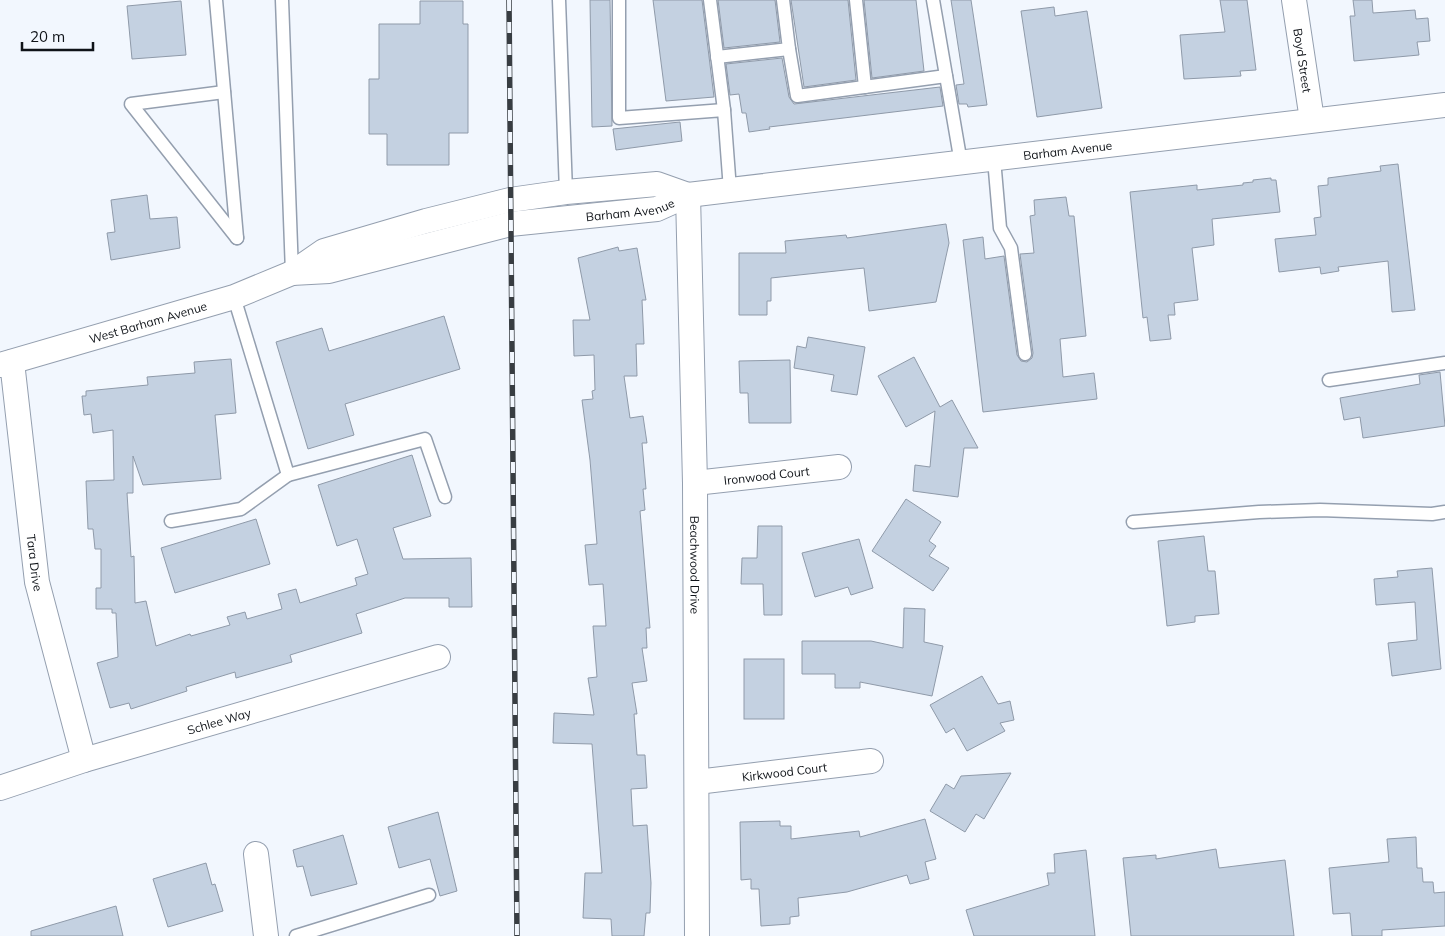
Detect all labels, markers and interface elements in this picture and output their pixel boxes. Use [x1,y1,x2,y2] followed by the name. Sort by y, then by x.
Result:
[22,20,94,52] scale bar
[30,27,65,46] text: 20 m
[1291,27,1315,93] street label: Boyd Street
[1022,137,1113,163] street label: Barham Avenue
[585,195,676,224] street label: Barham Avenue
[87,298,209,346] street label: West Barham Avenue
[723,463,810,487] street label: Ironwood Court
[688,516,703,614] street label: Beachwood Drive
[24,533,47,593] street label: Tara Drive
[185,704,253,737] street label: Schlee Way
[741,759,828,784] street label: Kirkwood Court

